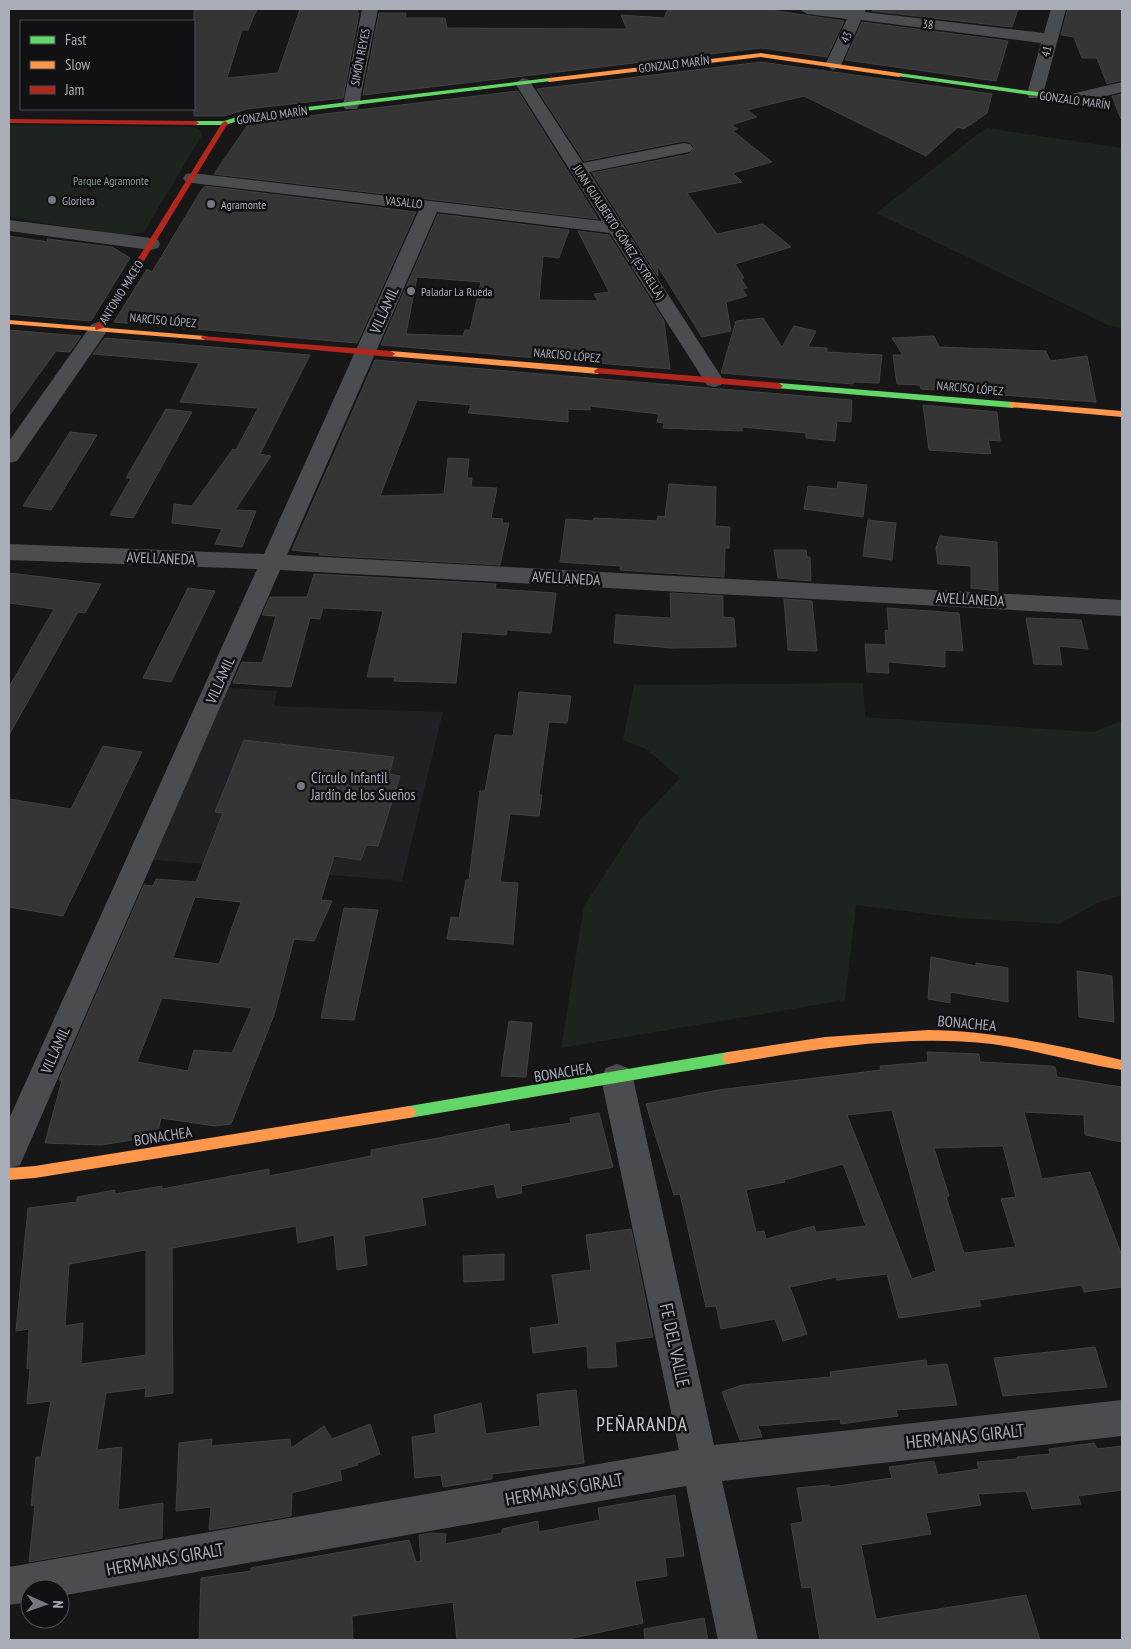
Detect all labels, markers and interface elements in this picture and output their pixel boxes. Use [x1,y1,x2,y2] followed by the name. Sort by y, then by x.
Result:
[922,16,934,32] street label: 38
[20,20,195,110] legend
[347,27,373,87] street label: SIMÓN REYES
[837,29,855,45] street label: 43
[65,30,86,49] text: Fast
[1037,44,1055,58] street label: 41
[638,52,710,76] street label: GONZALO MARÍN
[65,55,90,74] text: Slow
[64,80,84,99] text: Jam
[1039,88,1111,112] street label: GONZALO MARÍN
[236,103,308,127] street label: GONZALO MARÍN
[569,161,668,302] street label: JUAN GUALBERTO GÓMEZ (ESTRELLA)
[73,173,149,188] park label: Parque Agramonte
[384,192,424,211] street label: VASALLO
[62,193,95,208] place label: Glorieta
[46,194,58,206] marker: Glorieta
[221,197,266,212] place label: Agramonte
[205,198,217,210] marker: Agramonte
[95,257,147,327] street label: ANTONIO MACEO
[365,283,403,337] street label: VILLAMIL
[421,284,493,299] place label: Paladar La Rueda
[405,285,417,297] marker: Paladar La Rueda
[129,310,197,330] street label: NARCISO LÓPEZ
[533,345,601,365] street label: NARCISO LÓPEZ
[936,378,1004,398] street label: NARCISO LÓPEZ
[126,547,197,569] street label: AVELLANEDA
[531,567,602,589] street label: AVELLANEDA
[935,588,1006,610] street label: AVELLANEDA
[201,653,239,707] street label: VILLAMIL
[310,768,416,804] place label: Círculo Infantil Jardín de los Sueños
[295,780,307,792] marker: Círculo Infantil Jardín de los Sueños
[937,1011,998,1035] street label: BONACHEA
[36,1023,74,1077] street label: VILLAMIL
[533,1058,594,1086] street label: BONACHEA
[133,1122,194,1150] street label: BONACHEA
[655,1301,695,1389] street label: FE DEL VALLE
[596,1412,688,1436] district label: PEÑARANDA
[905,1418,1025,1454] street label: HERMANAS GIRALT
[503,1467,625,1511] street label: HERMANAS GIRALT
[104,1537,226,1581] street label: HERMANAS GIRALT
[20,1579,70,1629] north arrow
[49,1600,67,1609] text: N

